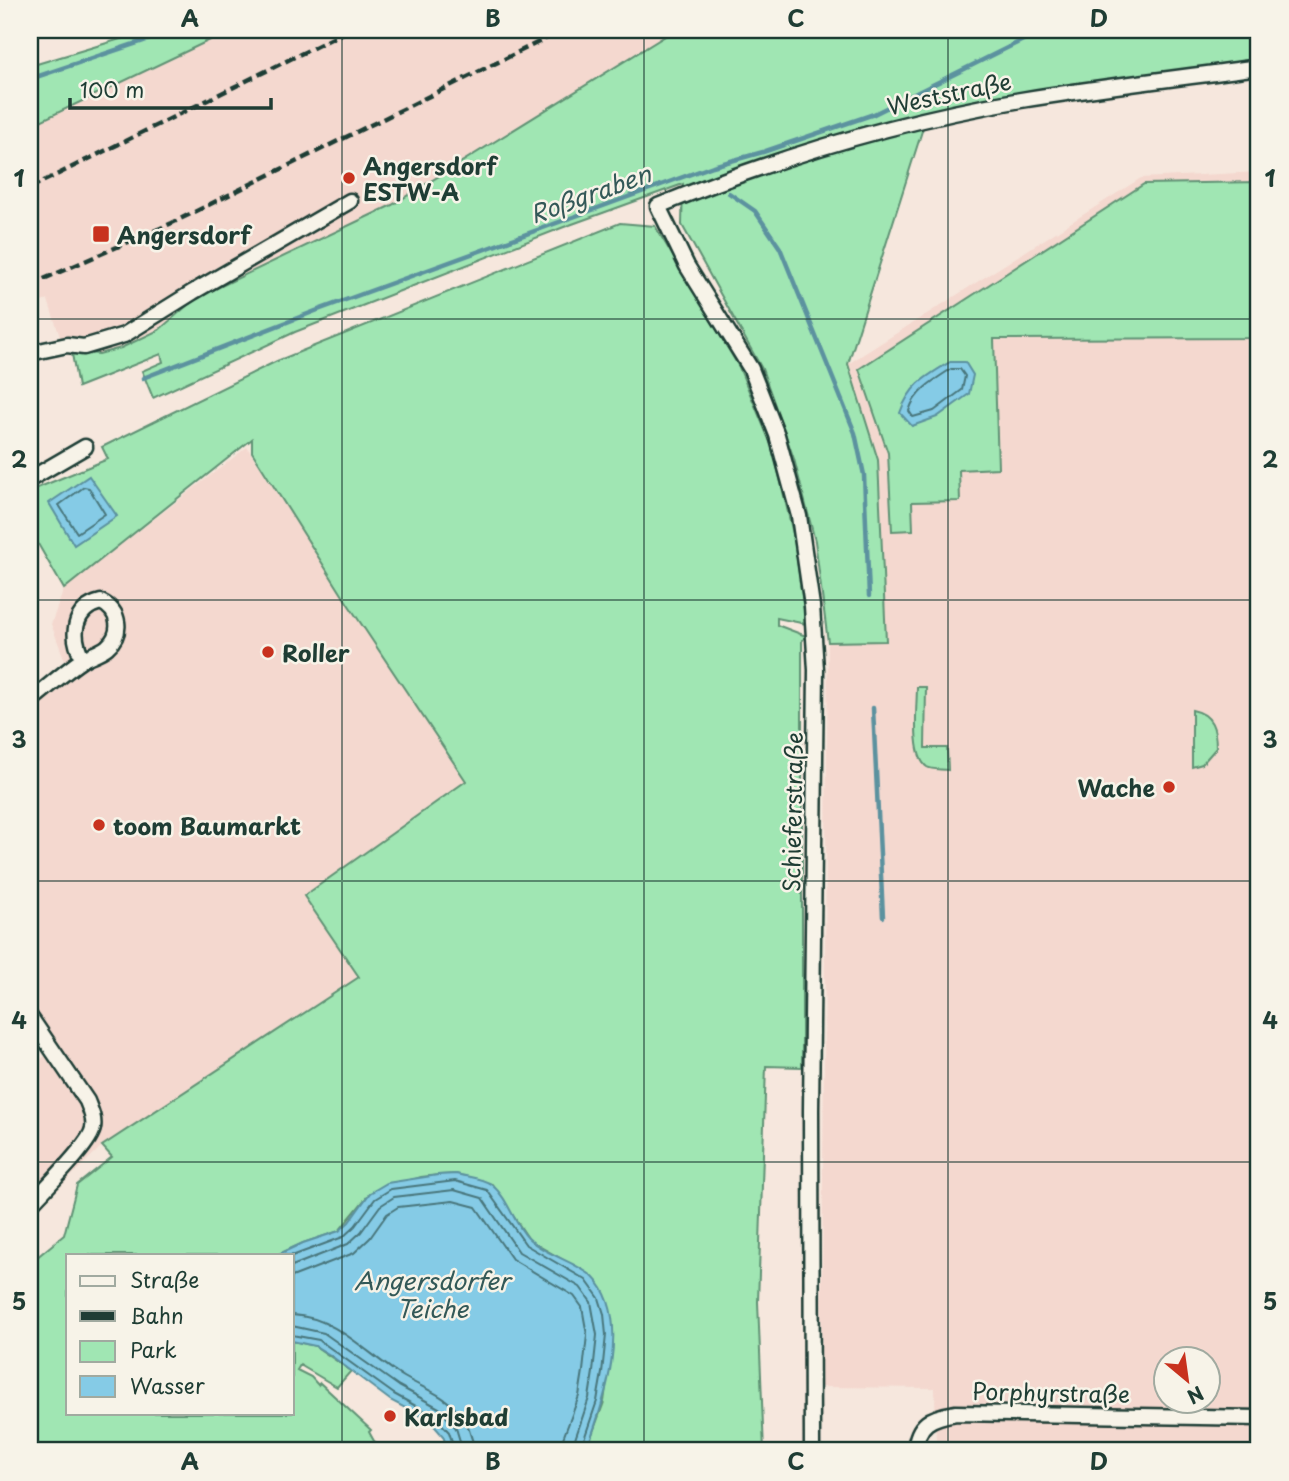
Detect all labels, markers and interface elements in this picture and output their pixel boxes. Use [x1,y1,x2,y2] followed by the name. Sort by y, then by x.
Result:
[181,0,199,35] text: A
[485,0,501,35] text: B
[787,0,805,35] text: C
[1090,0,1108,35] text: D
[884,63,1014,123] street label: Weststraße
[70,66,271,110] scale bar
[80,73,144,105] text: 100 m
[363,148,499,209] place label: Angersdorf ESTW-A
[524,154,657,232] water label: Roßgraben
[14,160,25,195] text: 1
[1265,160,1276,195] text: 1
[341,170,357,186] marker: Angersdorf ESTW-A
[117,217,253,252] place label: Angersdorf
[91,224,111,244] marker: Angersdorf
[11,441,27,476] text: 2
[1262,441,1278,476] text: 2
[282,635,350,670] place label: Roller
[260,644,276,660] marker: Roller
[11,721,27,756] text: 3
[1262,721,1278,756] text: 3
[773,732,811,892] street label: Schieferstraße
[1078,770,1155,805] place label: Wache
[1161,779,1177,795] marker: Wache
[113,808,301,843] place label: toom Baumarkt
[91,817,107,833] marker: toom Baumarkt
[11,1002,27,1037] text: 4
[1262,1002,1278,1037] text: 4
[66,1254,294,1414] legend
[354,1262,514,1326] water label: Angersdorfer Teiche
[130,1263,199,1295] text: Straße
[12,1283,26,1318] text: 5
[1263,1283,1277,1318] text: 5
[130,1299,184,1331] text: Bahn
[130,1333,177,1365] text: Park
[1152,1344,1222,1414] north arrow
[130,1369,205,1401] text: Wasser
[971,1373,1131,1411] street label: Porphyrstraße
[1182,1380,1209,1412] text: N
[404,1399,508,1434] place label: Karlsbad
[382,1408,398,1424] marker: Karlsbad
[181,1443,199,1478] text: A
[485,1443,501,1478] text: B
[787,1443,805,1478] text: C
[1090,1443,1108,1478] text: D

